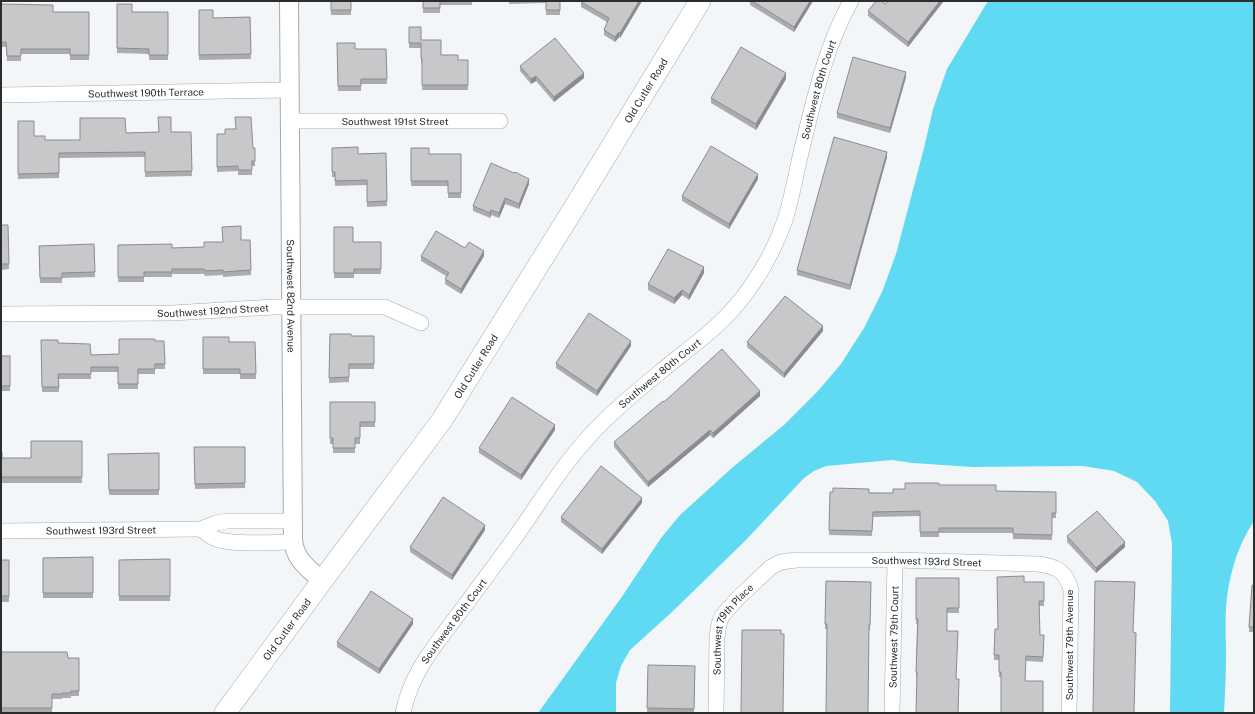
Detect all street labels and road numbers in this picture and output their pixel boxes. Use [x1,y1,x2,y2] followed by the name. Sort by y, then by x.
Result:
[798,38,838,141] street label: Southwest 80th Court
[621,56,670,125] street label: Old Cutler Road
[88,85,204,99] street label: Southwest 190th Terrace
[341,115,449,127] street label: Southwest 191st Street
[285,239,298,353] street label: Southwest 82nd Avenue
[157,301,269,319] street label: Southwest 192nd Street
[451,332,500,401] street label: Old Cutler Road
[616,336,703,410] street label: Southwest 80th Court
[46,523,156,537] street label: Southwest 193rd Street
[871,554,982,568] street label: Southwest 193rd Street
[418,576,489,666] street label: Southwest 80th Court
[710,581,756,675] street label: Southwest 79th Place
[886,586,900,688] street label: Southwest 79th Court
[1063,589,1075,700] street label: Southwest 79th Avenue
[260,596,313,662] street label: Old Cutler Road

